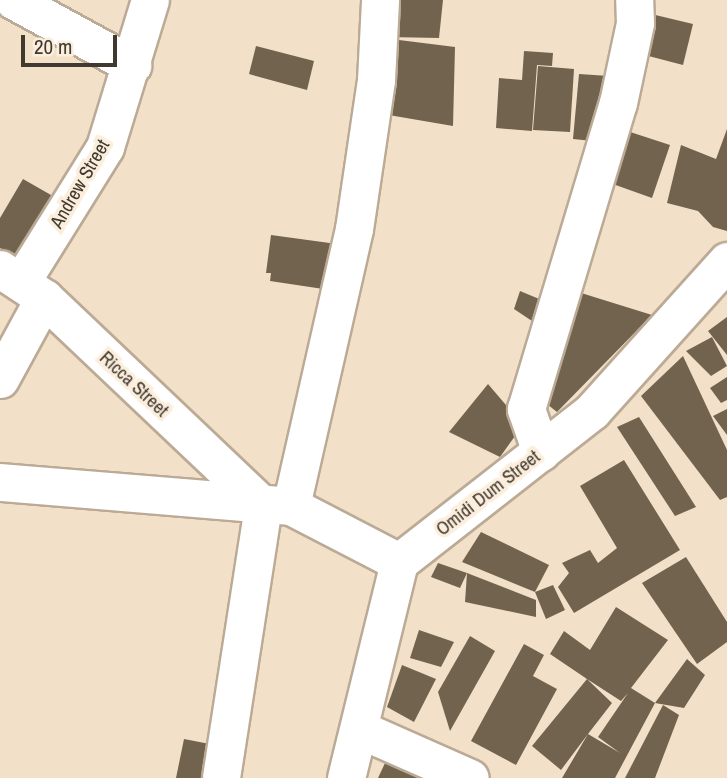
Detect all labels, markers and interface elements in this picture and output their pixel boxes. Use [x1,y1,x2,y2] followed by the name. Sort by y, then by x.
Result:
[24,21,121,65] scale bar
[34,32,72,61] text: 20 m
[45,136,115,232] street label: Andrew Street
[95,346,173,422] street label: Ricca Street
[432,445,544,541] street label: Omidi Dum Street

